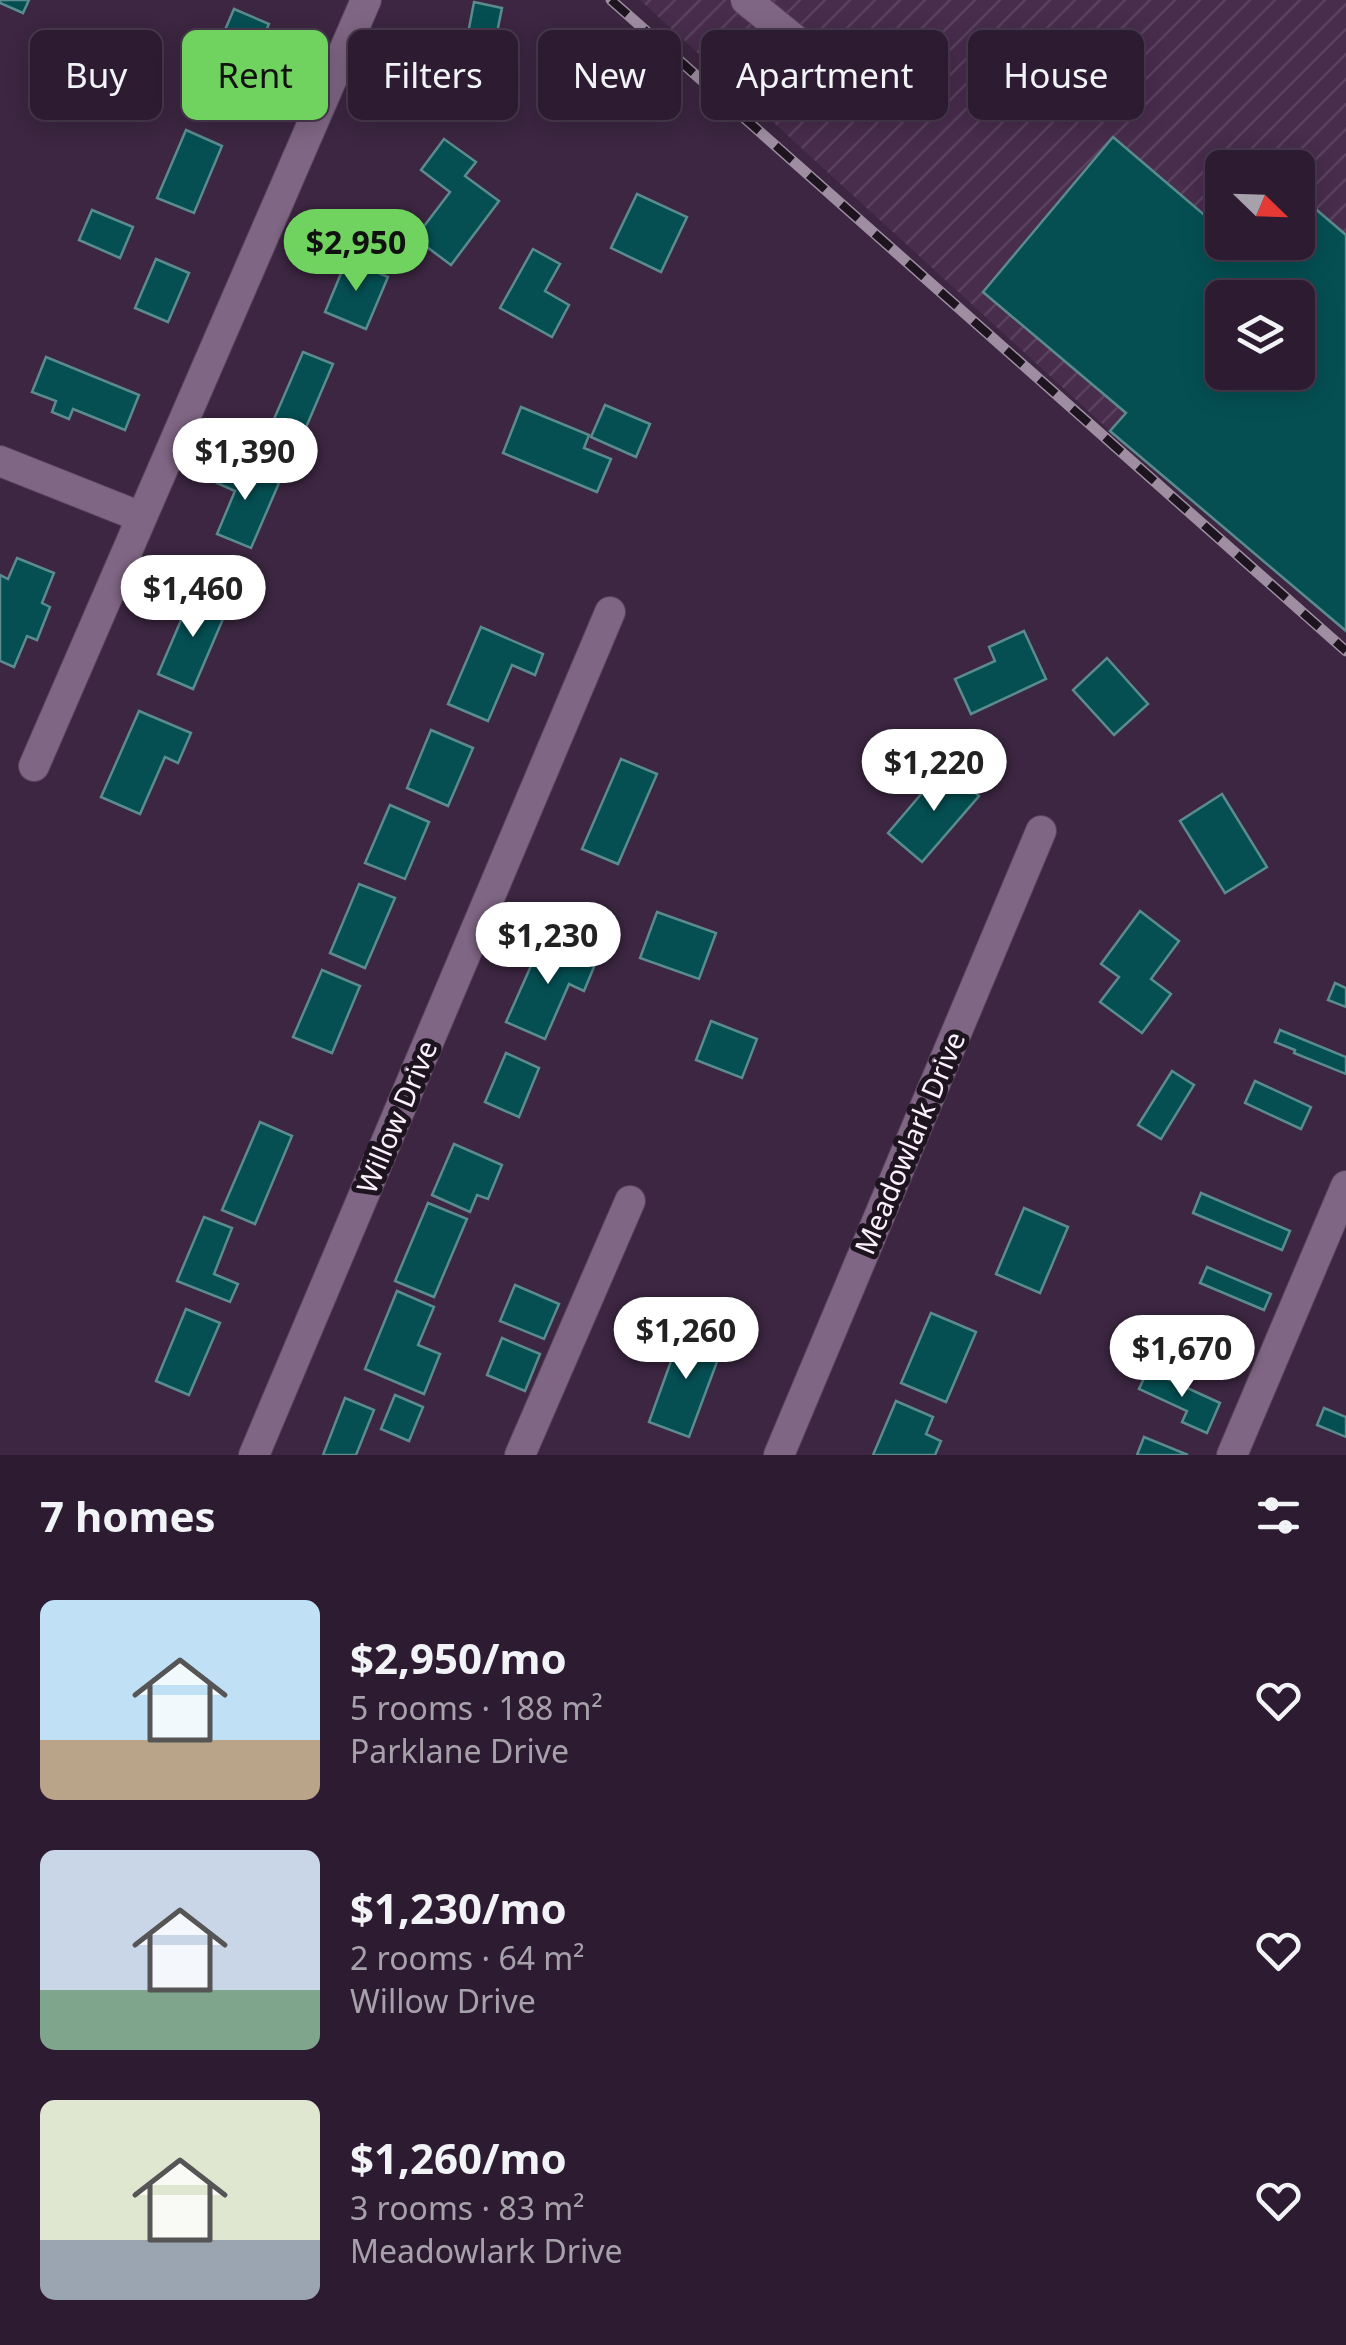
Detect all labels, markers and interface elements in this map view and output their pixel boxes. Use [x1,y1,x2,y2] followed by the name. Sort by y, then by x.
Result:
[30,30,162,120] chip: Buy
[182,30,328,120] chip: Rent
[348,30,518,120] chip: Filters
[538,30,681,120] chip: New
[701,30,948,120] chip: Apartment
[968,30,1144,120] chip: House
[1205,150,1315,260] north arrow
[1205,150,1315,390] map controls
[275,209,437,294] pin: $2,950
[306,220,406,263] text: $2,950
[1205,280,1315,390] button: layers
[164,418,326,503] pin: $1,390
[195,429,295,472] text: $1,390
[112,555,274,640] pin: $1,460
[143,566,243,609] text: $1,460
[853,729,1015,814] pin: $1,220
[884,740,984,783] text: $1,220
[467,902,629,987] pin: $1,230
[498,913,598,956] text: $1,230
[845,1025,973,1260] street label: Meadowlark Drive
[347,1034,445,1199] street label: Willow Drive
[605,1297,767,1382] pin: $1,260
[636,1308,736,1351] text: $1,260
[1101,1315,1263,1400] pin: $1,670
[1132,1326,1232,1369] text: $1,670
[40,1487,216,1544] text: 7 homes
[1251,1488,1306,1543] icon: filters
[350,1629,567,1686] text: $2,950/mo
[120,1640,240,1760] icon: home
[1251,1673,1306,1728] icon: heart
[350,1686,603,1729] text: 5 rooms · 188 m²
[350,1729,569,1772] text: Parklane Drive
[350,1879,567,1936] text: $1,230/mo
[120,1890,240,2010] icon: home
[1251,1923,1306,1978] icon: heart
[350,1936,584,1979] text: 2 rooms · 64 m²
[350,1979,536,2022] text: Willow Drive
[350,2129,567,2186] text: $1,260/mo
[120,2140,240,2260] icon: home
[1251,2173,1306,2228] icon: heart
[350,2186,584,2229] text: 3 rooms · 83 m²
[350,2229,623,2272] text: Meadowlark Drive

